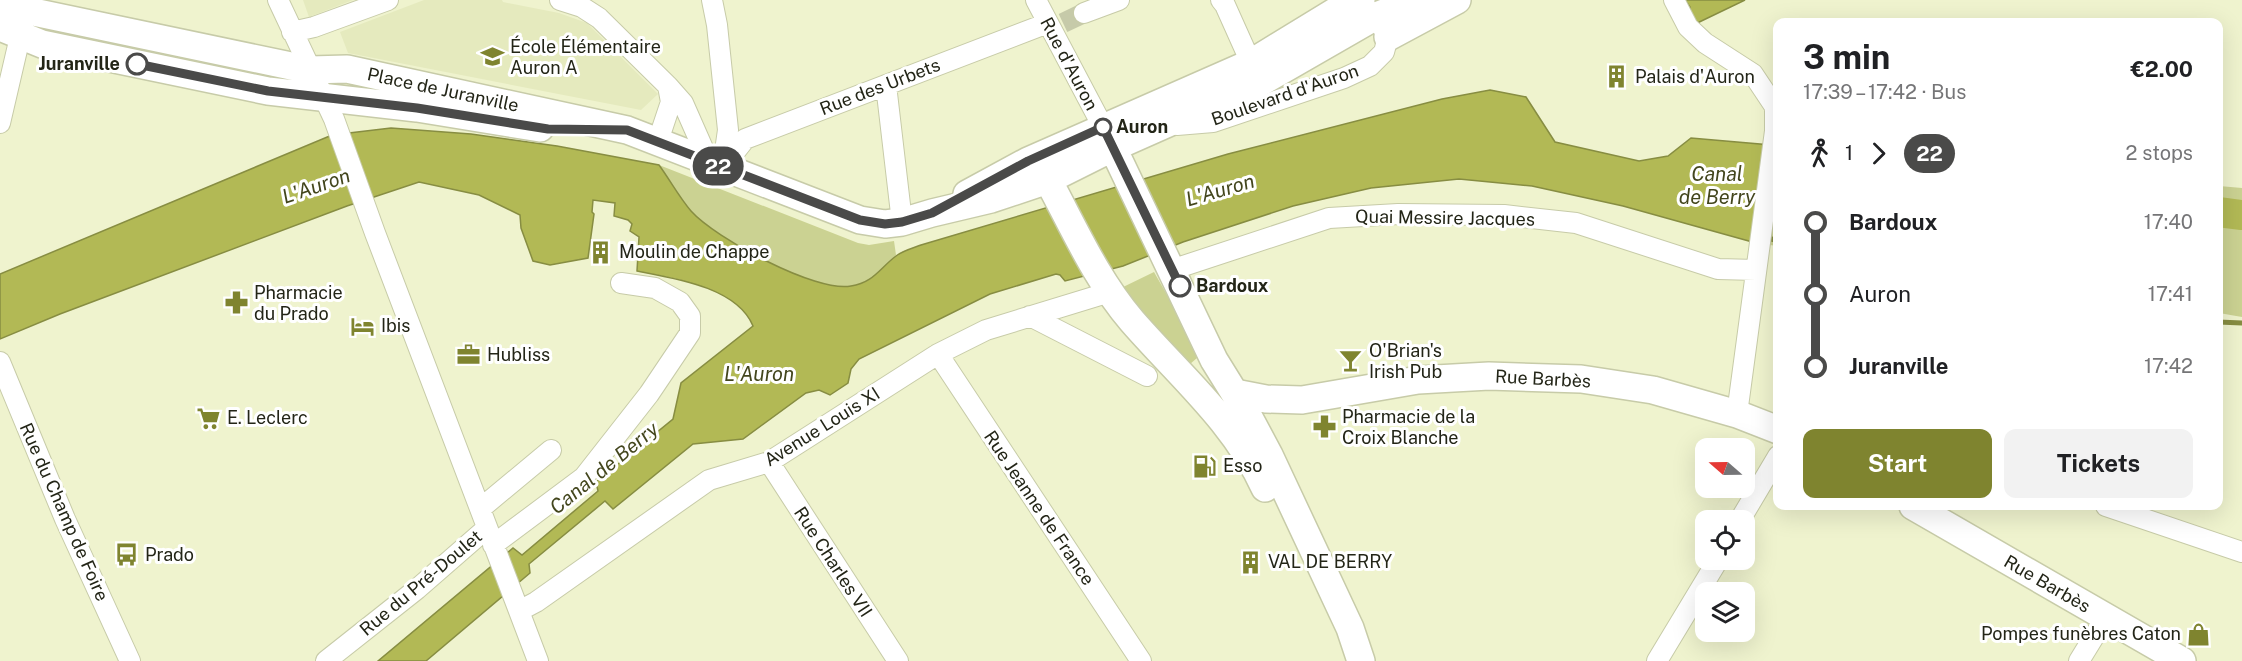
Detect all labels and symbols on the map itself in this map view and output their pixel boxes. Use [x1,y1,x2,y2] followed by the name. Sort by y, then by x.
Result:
[1036,14,1103,114] street label: Rue d'Auron
[510,35,661,78] place label: École Élémentaire Auron A
[479,44,505,70] school or university icon: École Élémentaire Auron A
[39,53,120,74] place label: Juranville
[126,53,148,75] marker: Juranville
[817,54,943,119] street label: Rue des Urbets
[1209,60,1361,130] street label: Boulevard d'Auron
[365,63,521,116] street label: Place de Juranville
[1604,64,1630,90] building icon: Palais d'Auron
[1635,66,1755,87] place label: Palais d'Auron
[1116,116,1168,137] place label: Auron
[1094,118,1112,136] marker: Auron
[691,146,745,186] line badge: 22
[1679,162,1756,209] water label: Canal de Berry
[279,163,353,209] water label: L'Auron
[1183,169,1257,211] water label: L'Auron
[1355,205,1535,230] street label: Quai Messire Jacques
[588,239,614,265] building icon: Moulin de Chappe
[619,241,770,262] place label: Moulin de Chappe
[1169,275,1191,297] marker: Bardoux
[1196,275,1269,296] place label: Bardoux
[254,282,343,324] place label: Pharmacie du Prado
[223,290,249,316] pharmacy icon: Pharmacie du Prado
[350,313,376,339] hotel icon: Ibis
[381,315,410,336] place label: Ibis
[1369,340,1442,382] place label: O'Brian's Irish Pub
[456,342,482,368] office icon: Hubliss
[487,344,550,365] place label: Hubliss
[1338,348,1364,374] bar icon: O'Brian's Irish Pub
[724,362,794,386] water label: L'Auron
[1495,366,1592,391] street label: Rue Barbès
[760,383,883,471] street label: Avenue Louis XI
[196,405,222,431] supermarket icon: E. Leclerc
[1342,406,1475,448] place label: Pharmacie de la Croix Blanche
[227,407,308,428] place label: E. Leclerc
[1311,414,1337,440] pharmacy icon: Pharmacie de la Croix Blanche
[545,416,664,519] water label: Canal de Berry
[16,419,113,604] street label: Rue du Champ de Foire
[980,426,1099,589] street label: Rue Jeanne de France
[1695,438,1755,498] north arrow
[1192,453,1218,479] fuel station icon: Esso
[1223,455,1262,476] place label: Esso
[790,503,877,621] street label: Rue Charles VII
[355,525,486,640] street label: Rue du Pré-Doulet
[114,542,140,568] bus stop icon: Prado
[145,544,194,565] place label: Prado
[1237,549,1263,575] building icon: VAL DE BERRY
[2000,550,2094,617] street label: Rue Barbès
[1268,551,1392,572] place label: VAL DE BERRY
[2186,621,2212,647] shop icon: Pompes funèbres Caton
[1981,623,2181,644] place label: Pompes funèbres Caton

